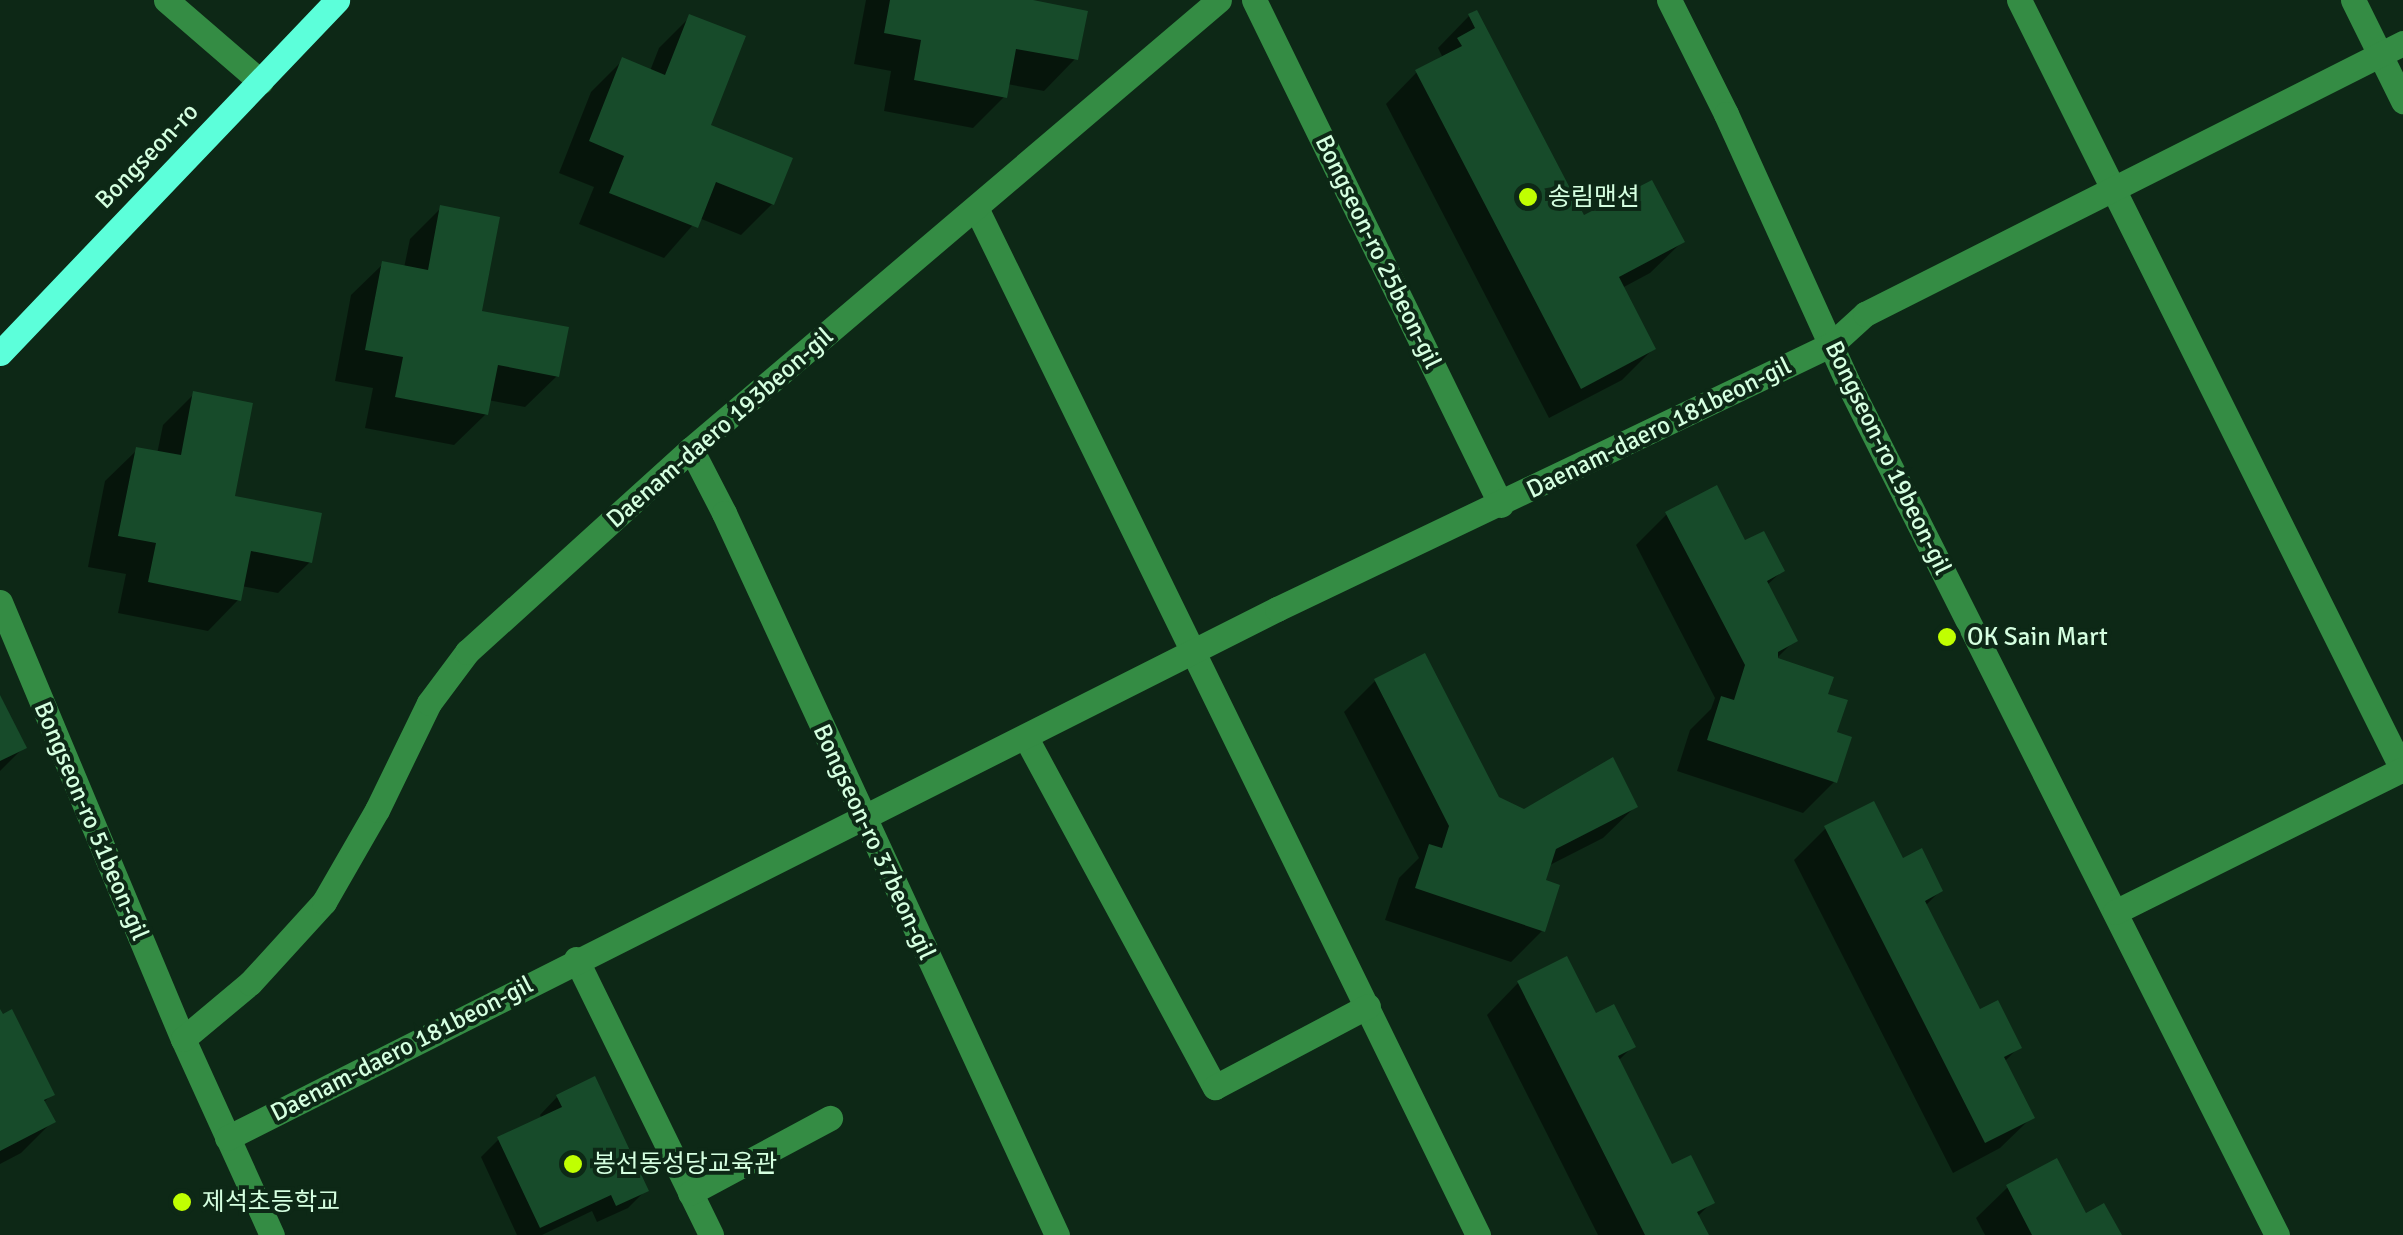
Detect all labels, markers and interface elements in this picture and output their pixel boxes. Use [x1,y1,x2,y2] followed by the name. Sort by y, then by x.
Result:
[89,97,205,215] street label: Bongseon-ro
[1308,130,1448,374] street label: Bongseon-ro 25beon-gil
[1548,182,1640,212] place label: 송림맨션
[1517,186,1539,208] marker: 송림맨션
[601,321,839,535] street label: Daenam-daero 193beon-gil
[1818,336,1958,580] street label: Bongseon-ro 19beon-gil
[1522,351,1796,505] street label: Daenam-daero 181beon-gil
[1967,622,2108,652] place label: OK Sain Mart
[1936,626,1958,648] marker: OK Sain Mart
[27,697,155,945] street label: Bongseon-ro 51beon-gil
[806,719,942,965] street label: Bongseon-ro 37beon-gil
[266,970,538,1128] street label: Daenam-daero 181beon-gil
[593,1149,777,1179] place label: 봉선동성당교육관
[562,1153,584,1175] marker: 봉선동성당교육관
[202,1187,340,1217] place label: 제석초등학교
[171,1191,193,1213] marker: 제석초등학교

